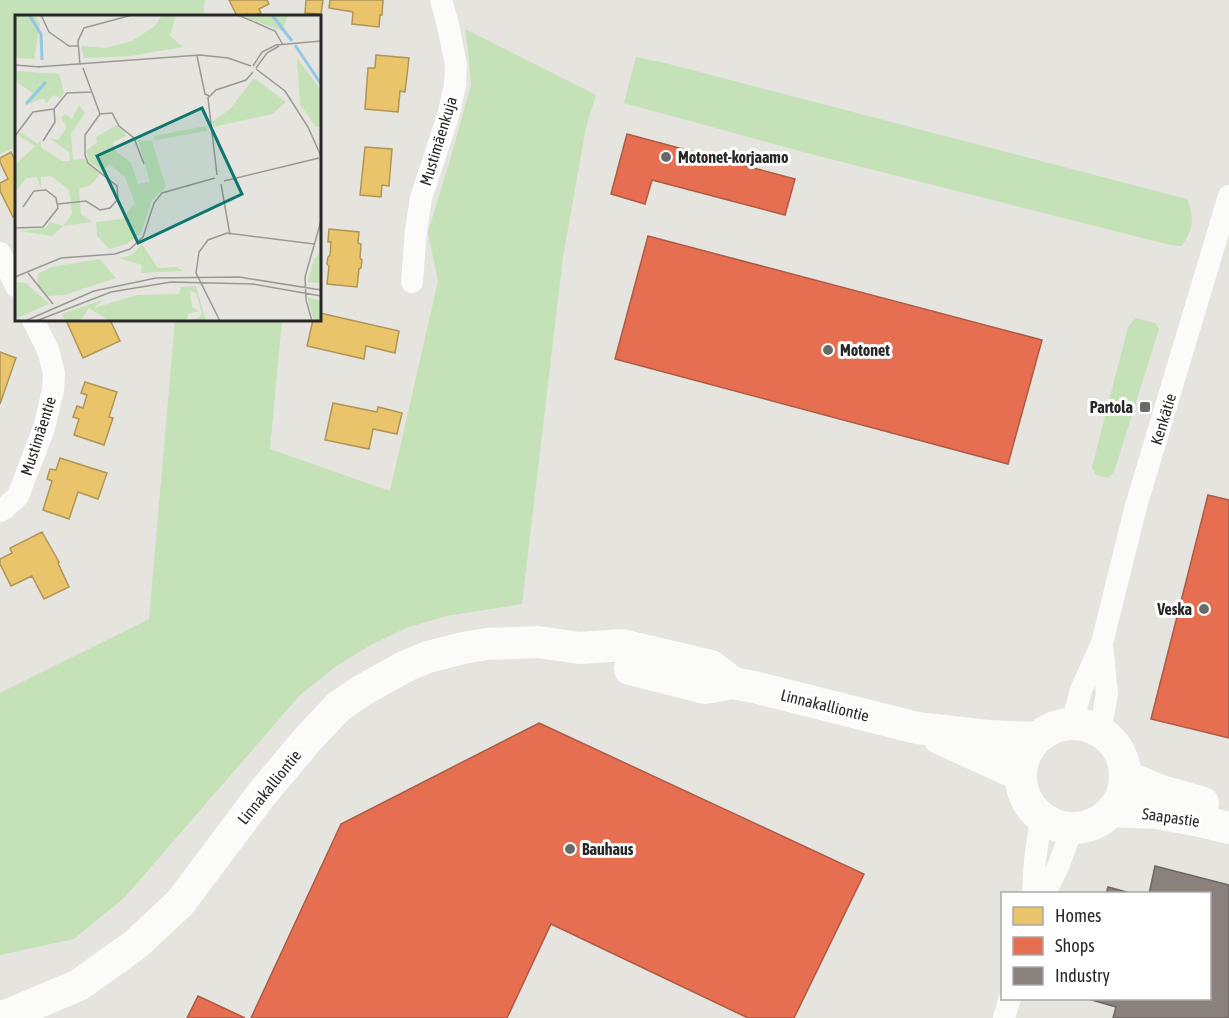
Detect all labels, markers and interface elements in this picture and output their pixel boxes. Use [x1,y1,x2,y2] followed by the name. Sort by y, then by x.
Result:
[15,15,321,321] inset map
[416,94,461,188] street label: Mustimäenkuja
[678,148,789,166] place label: Motonet-korjaamo
[659,150,673,164] marker: Motonet-korjaamo
[840,341,890,359] place label: Motonet
[821,343,835,357] marker: Motonet
[1147,391,1179,447] street label: Kenkätie
[17,394,59,478] street label: Mustimäentie
[1090,398,1133,416] place label: Partola
[1138,400,1152,414] marker: Partola
[1156,600,1192,618] place label: Veska
[1197,602,1211,616] marker: Veska
[779,685,871,725] street label: Linnakalliontie
[234,746,304,828] street label: Linnakalliontie
[1141,804,1201,831] street label: Saapastie
[582,840,634,858] place label: Bauhaus
[563,842,577,856] marker: Bauhaus
[1001,892,1211,1000] legend
[1055,905,1101,926] text: Homes
[1055,935,1095,956] text: Shops
[1055,965,1110,986] text: Industry

